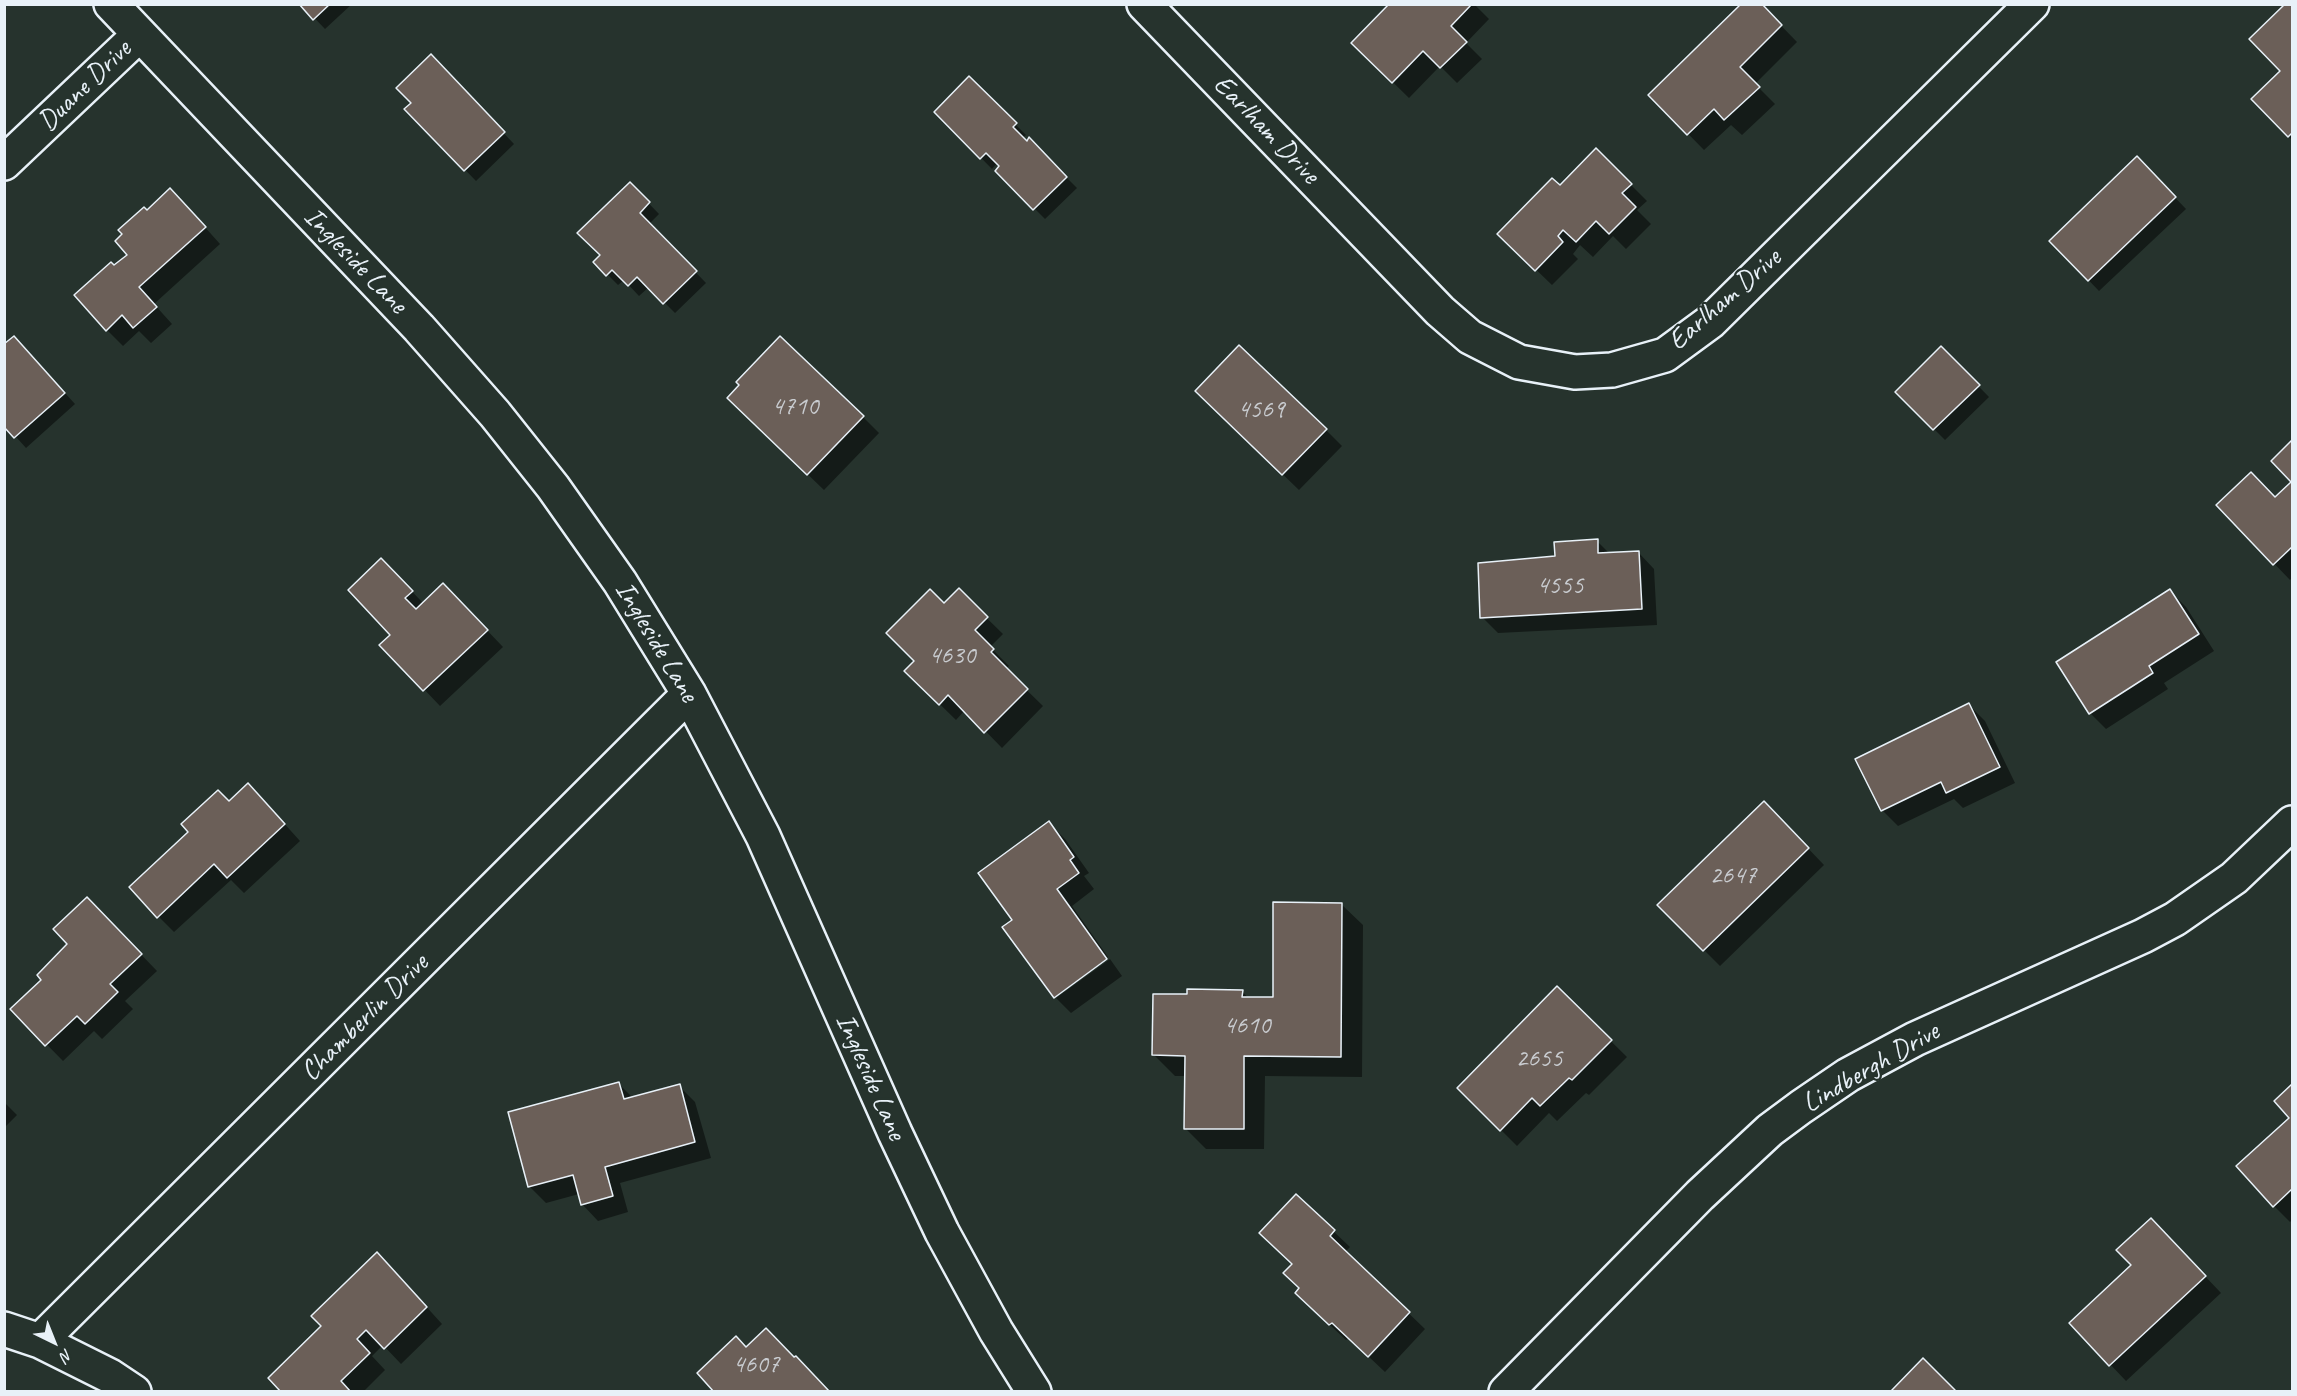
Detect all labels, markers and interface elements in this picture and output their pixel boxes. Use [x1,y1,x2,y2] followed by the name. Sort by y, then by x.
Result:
[31,33,139,139] street label: Duane Drive
[1206,68,1326,192] street label: Earlham Drive
[296,201,414,321] street label: Ingleside Lane
[1662,242,1788,358] street label: Earlham Drive
[772,391,818,423] house number: 4710
[1238,394,1284,426] house number: 4569
[1537,570,1583,602] house number: 4555
[607,576,705,708] street label: Ingleside Lane
[929,640,975,672] house number: 4630
[1710,860,1756,892] house number: 2647
[294,947,436,1089] street label: Chamberlin Drive
[827,1009,913,1145] street label: Ingleside Lane
[1224,1010,1270,1042] house number: 4610
[1797,1015,1945,1121] street label: Lindbergh Drive
[1516,1043,1562,1075] house number: 2655
[24,1312,84,1372] north arrow
[56,1344,77,1366] text: N
[733,1349,779,1381] house number: 4607

